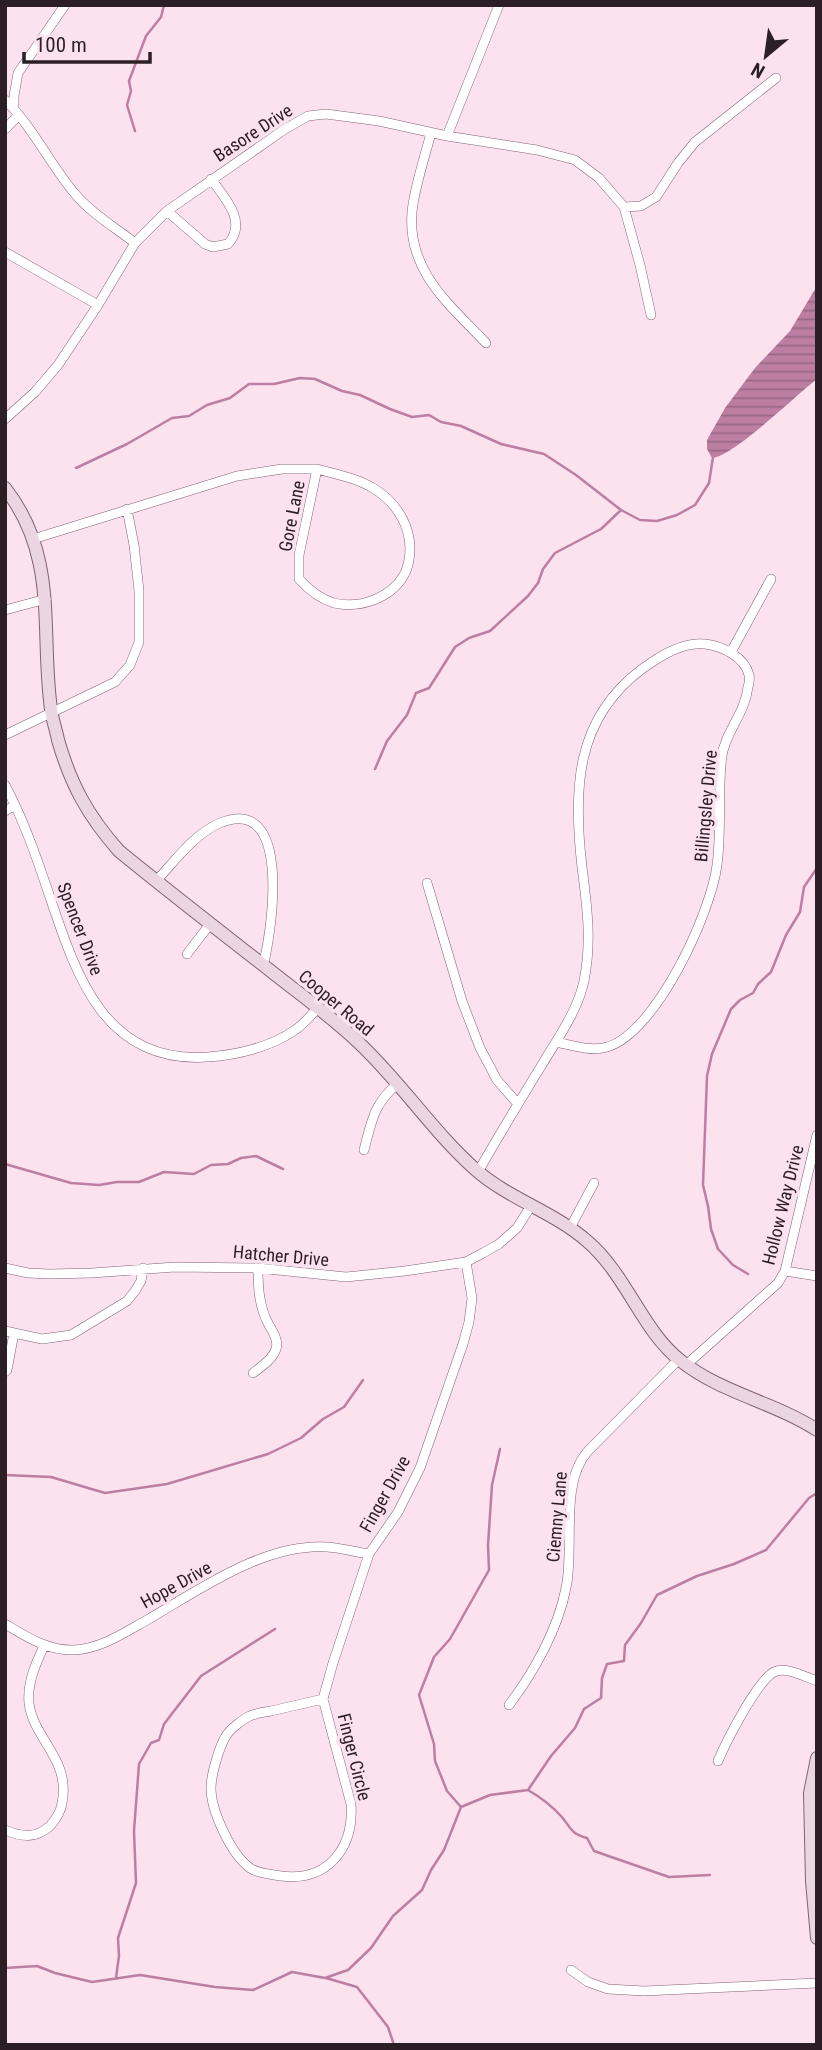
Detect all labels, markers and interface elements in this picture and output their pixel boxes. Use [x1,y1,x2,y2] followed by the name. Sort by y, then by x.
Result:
[24,21,150,65] scale bar
[731,21,801,91] north arrow
[35,33,87,57] text: 100 m
[747,58,769,83] text: N
[209,99,296,166] street label: Basore Drive
[274,479,309,553] street label: Gore Lane
[690,749,721,863] street label: Billingsley Drive
[53,879,108,978] street label: Spencer Drive
[295,965,378,1040] street label: Cooper Road
[757,1143,808,1267] street label: Hollow Way Drive
[232,1241,330,1270] street label: Hatcher Drive
[355,1452,414,1536] street label: Finger Drive
[542,1471,571,1563] street label: Ciemny Lane
[137,1557,215,1613] street label: Hope Drive
[334,1711,375,1803] street label: Finger Circle

